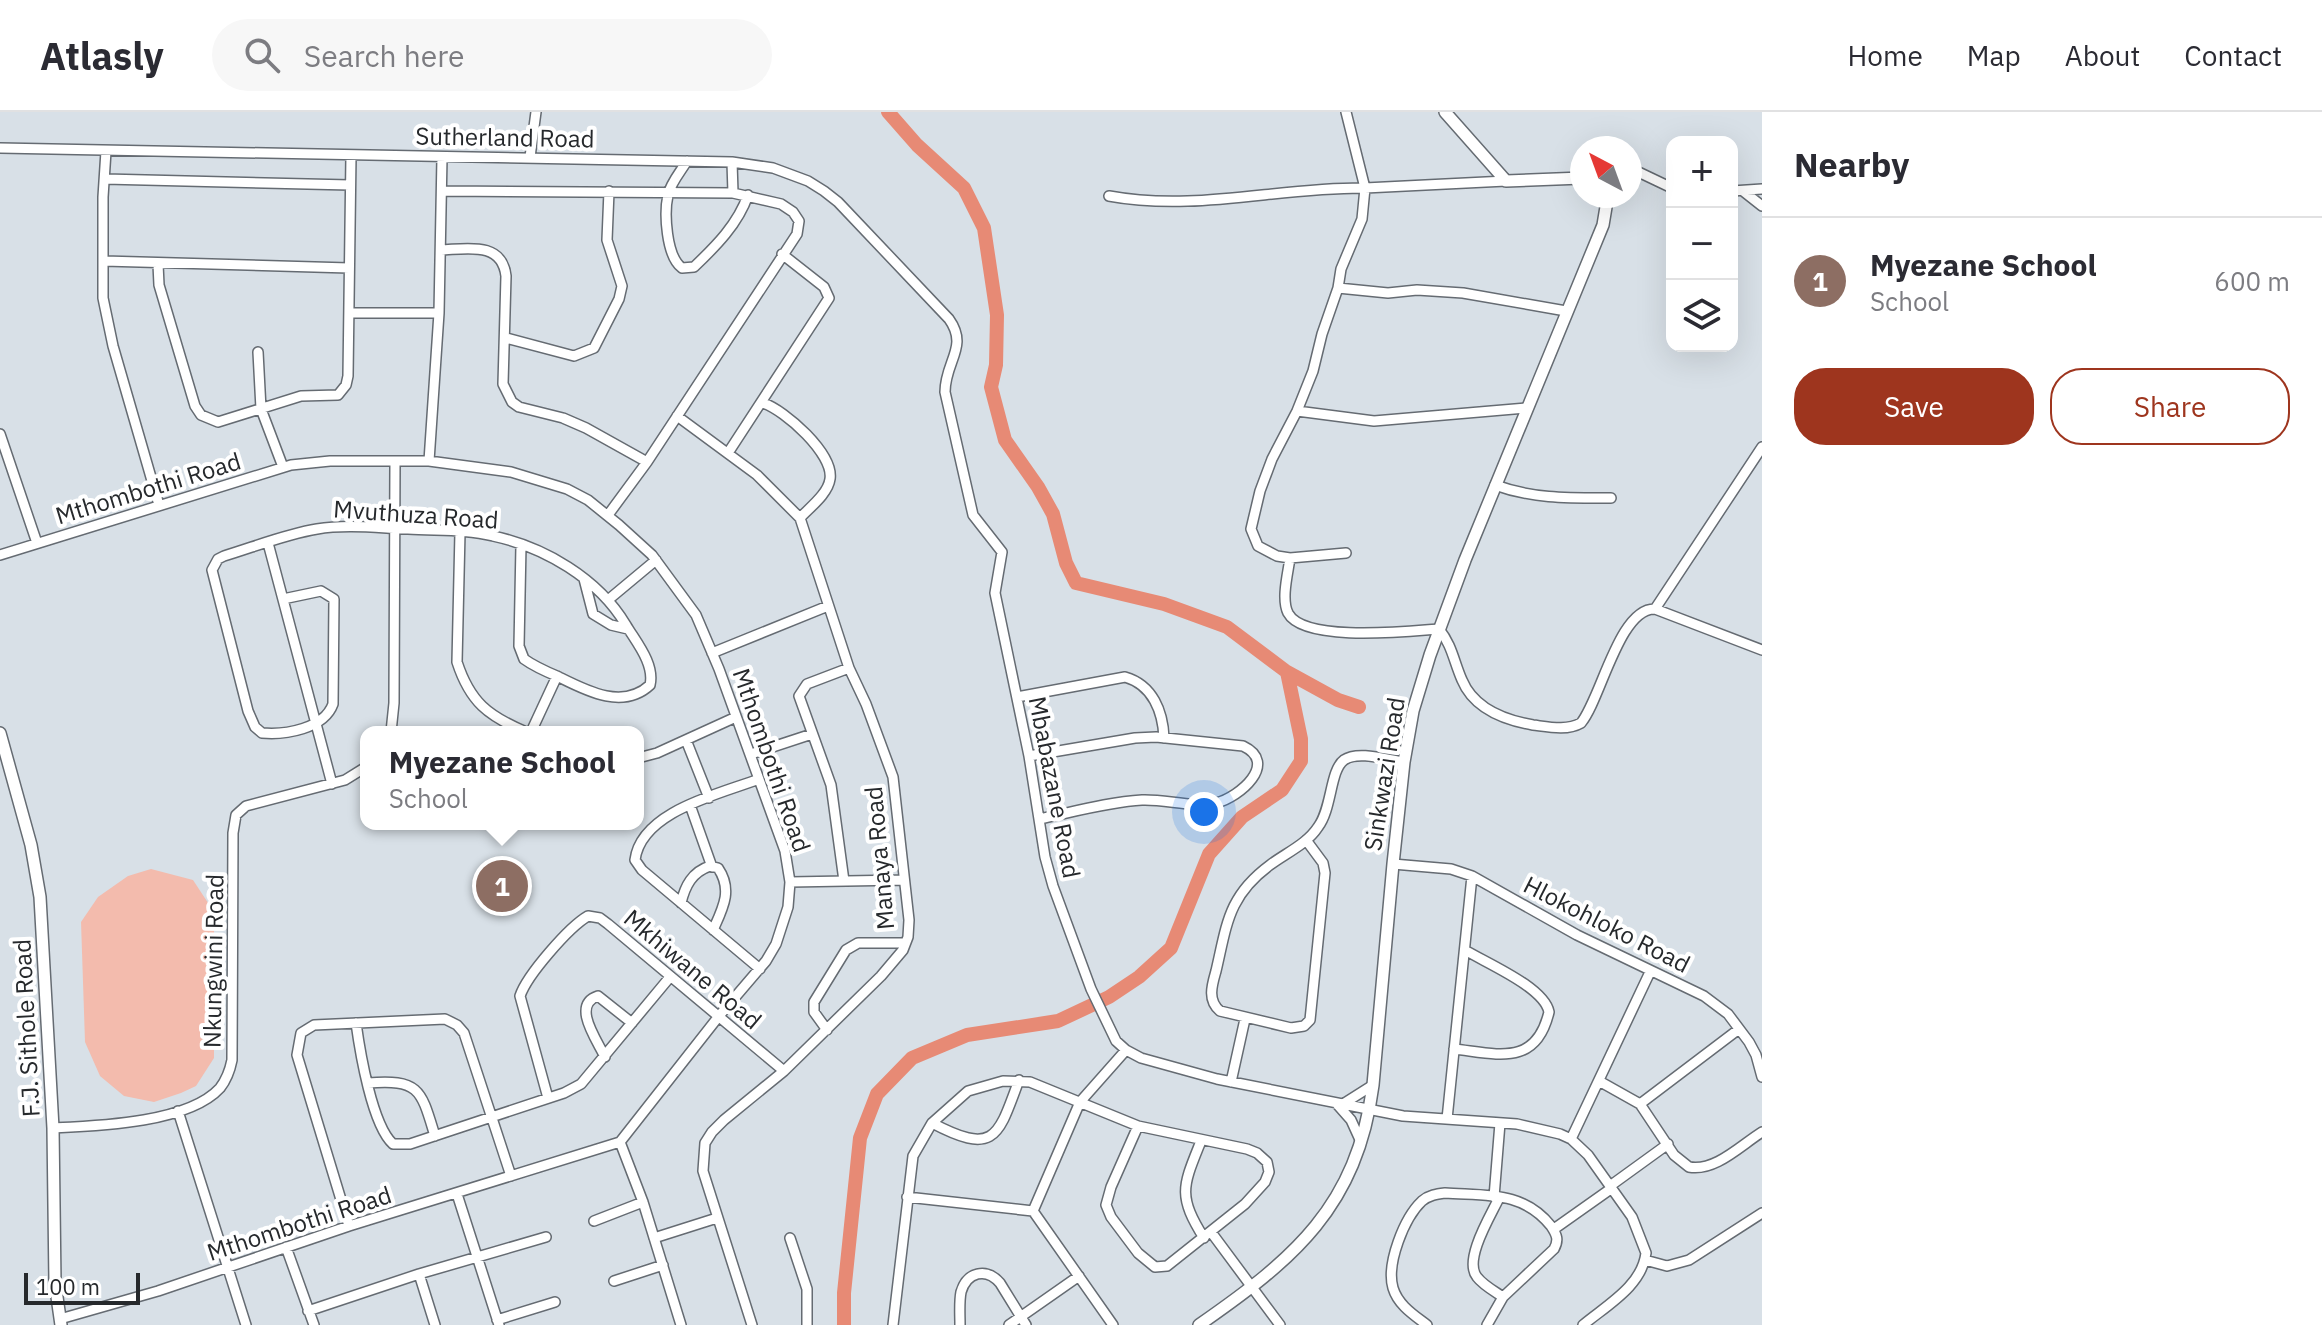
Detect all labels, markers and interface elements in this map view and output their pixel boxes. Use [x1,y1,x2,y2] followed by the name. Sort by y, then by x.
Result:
[212,19,772,91] search box
[40,31,164,80] text: Atlasly
[240,33,284,77] icon: search
[304,36,465,75] text: Search here
[1847,37,1923,74] text: Home
[1967,37,2021,74] text: Map
[2065,37,2140,74] text: About
[2184,37,2282,74] text: Contact
[415,119,595,155] street label: Sutherland Road
[1570,136,1642,208] north arrow
[1666,136,1738,352] map controls
[1666,136,1738,208] button: +
[1794,142,1909,186] text: Nearby
[1666,208,1738,280] button: −
[1870,245,2097,284] text: Myezane School
[1812,264,1828,298] text: 1
[2214,264,2290,298] text: 600 m
[1666,280,1738,352] button: layers
[1870,284,1949,318] text: School
[1794,368,2034,445] button: Save
[2050,368,2290,445] button: Share
[51,445,245,531] street label: Mthombothi Road
[332,492,500,536] street label: Mvuthuza Road
[726,664,818,856] street label: Mthombothi Road
[1022,693,1088,881] street label: Mbabazane Road
[1356,695,1412,853] street label: Sinkwazi Road
[360,726,644,830] popup
[389,742,615,781] text: Myezane School
[389,781,468,815] text: School
[857,785,901,931] street label: Manaya Road
[1184,792,1224,832] your location
[476,856,528,916] pin: 1
[1518,868,1696,980] street label: Hlokohloko Road
[195,874,231,1048] street label: Nkungwini Road
[617,902,769,1036] street label: Mkhiwane Road
[5,938,47,1118] street label: F.J. Sithole Road
[203,1178,395,1268] street label: Mthombothi Road
[24,1269,140,1305] scale bar
[36,1272,100,1301] text: 100 m

